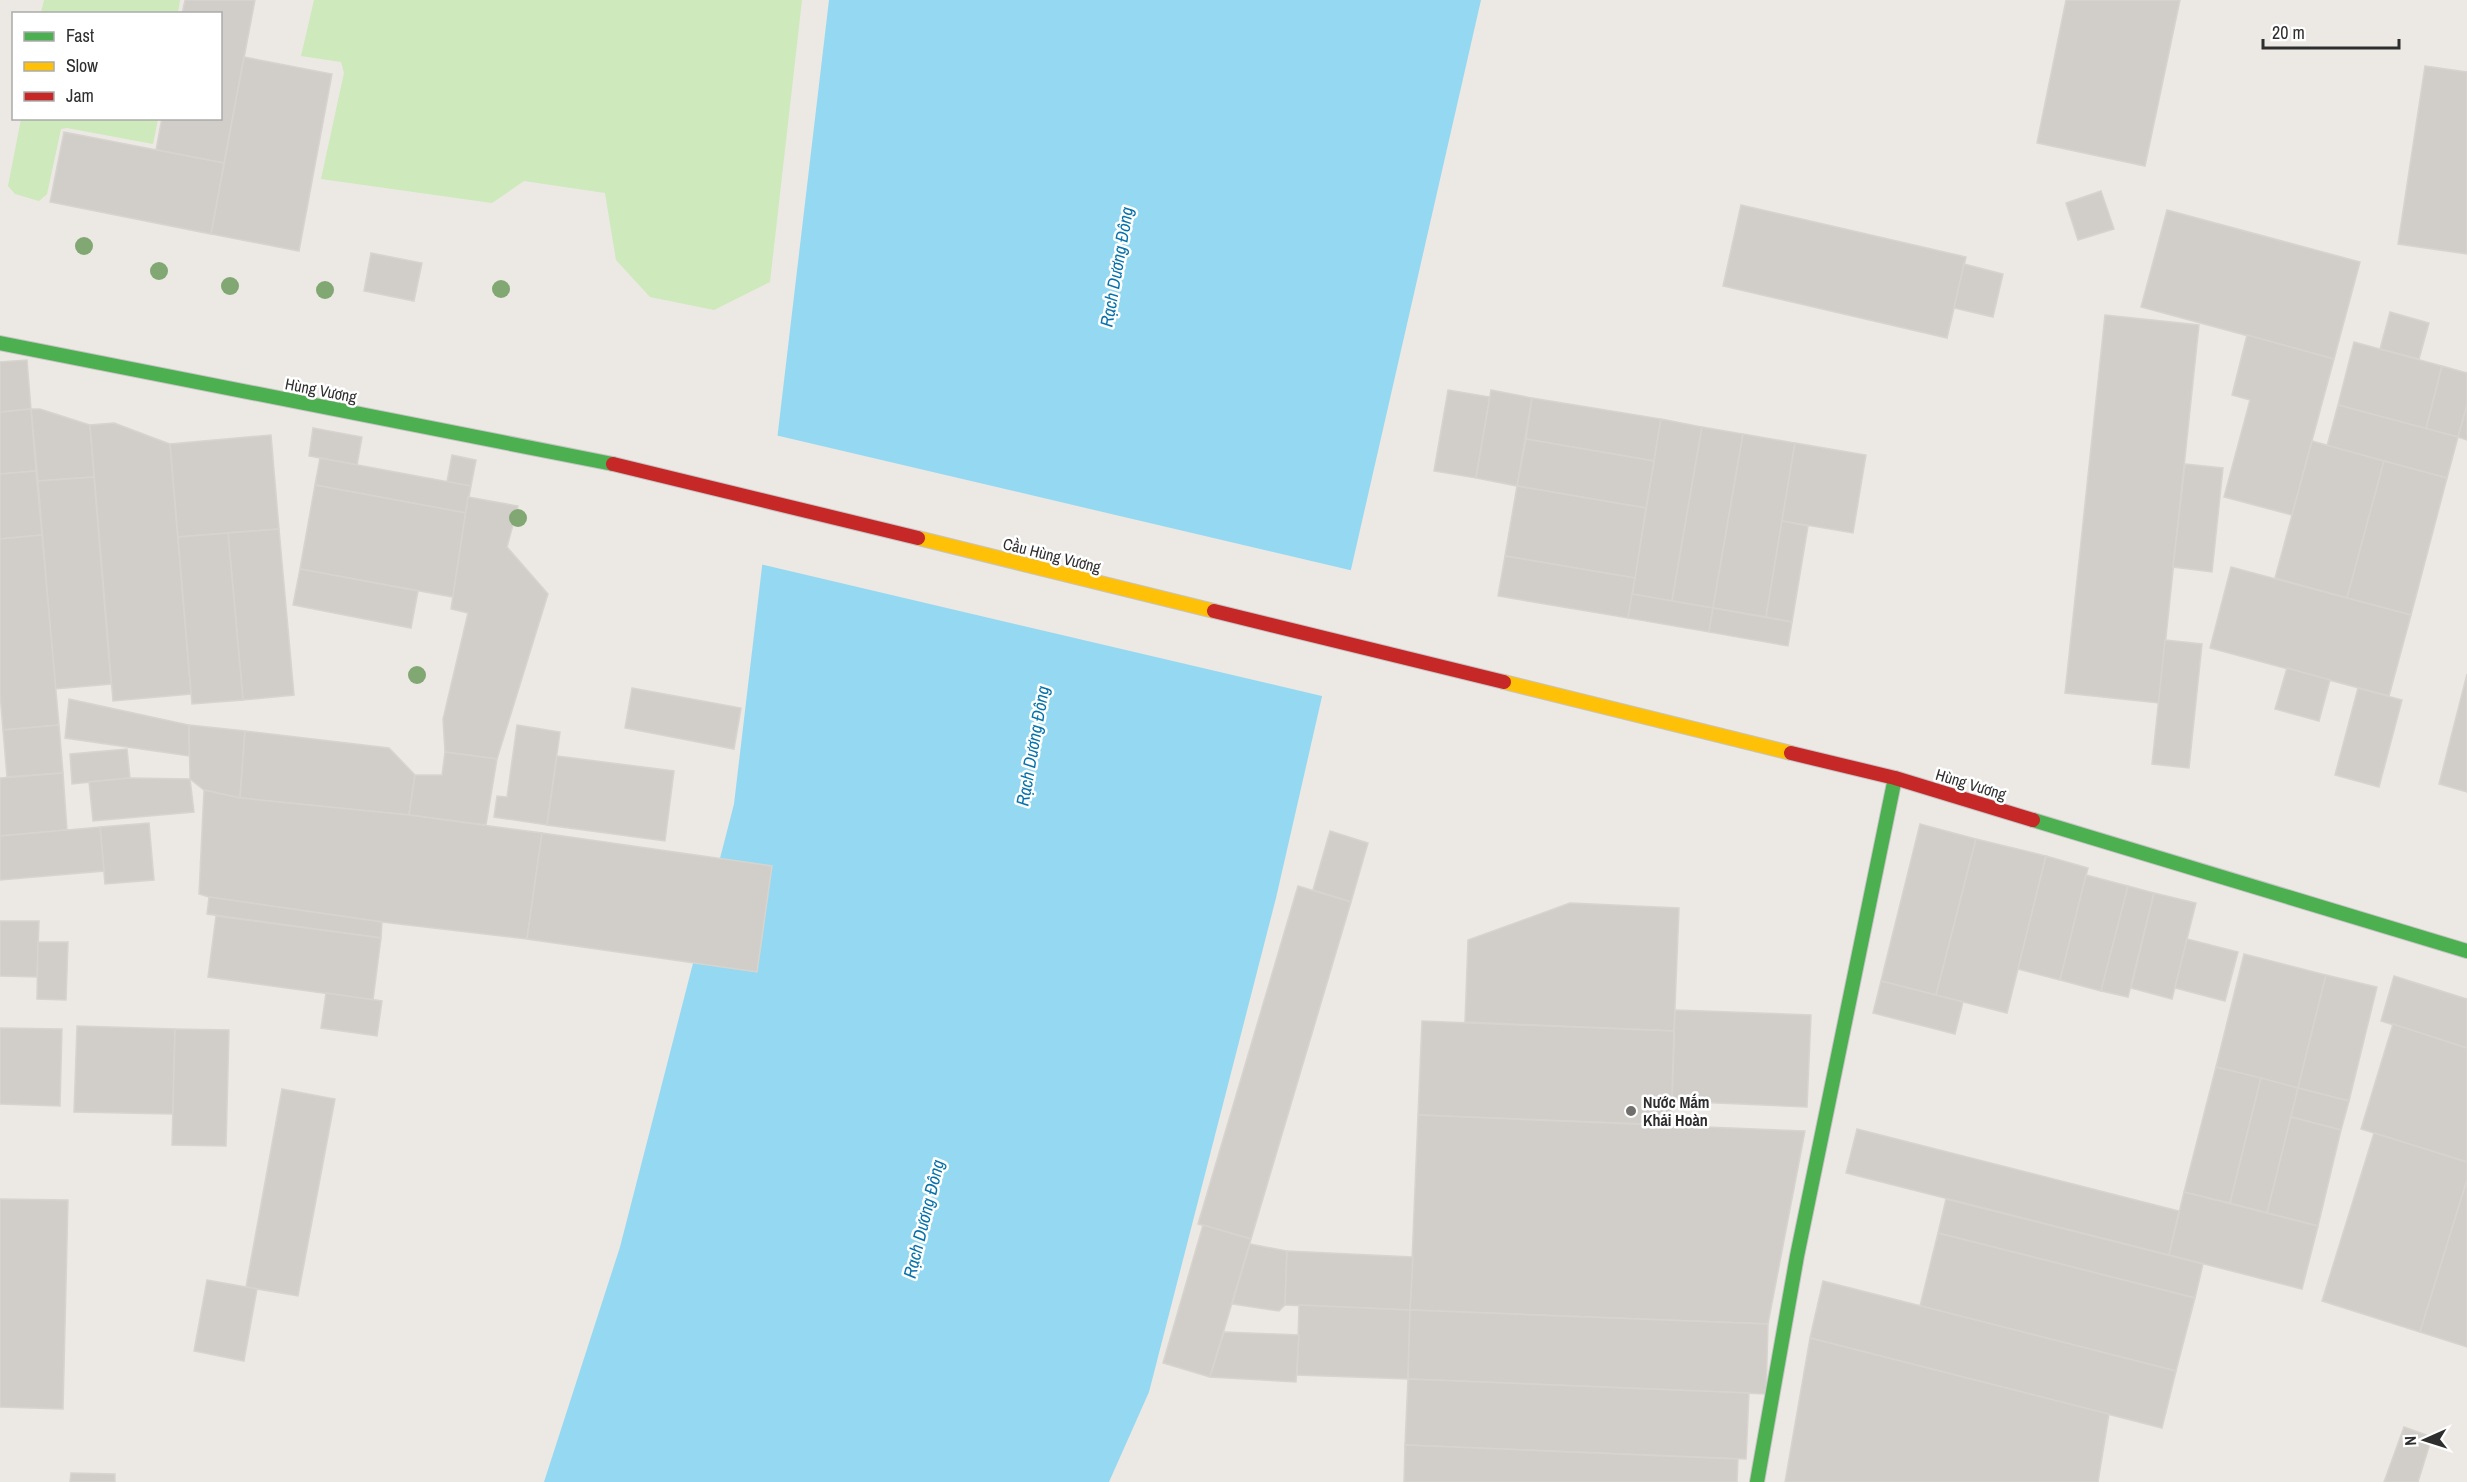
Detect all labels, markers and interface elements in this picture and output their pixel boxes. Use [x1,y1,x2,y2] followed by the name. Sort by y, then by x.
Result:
[12,12,222,120] legend
[2263,12,2400,50] scale bar
[2272,20,2305,45] text: 20 m
[66,23,94,48] text: Fast
[66,53,98,78] text: Slow
[66,83,94,108] text: Jam
[1094,205,1139,329] water label: Rạch Dương Đông
[283,372,359,408] street label: Hùng Vương
[1001,532,1104,578] street label: Cầu Hùng Vương
[1010,684,1055,808] water label: Rạch Dương Đông
[1933,763,2010,805] street label: Hùng Vương
[1643,1091,1709,1131] place label: Nước Mắm Khải Hoàn
[1624,1104,1638,1118] marker: Nước Mắm Khải Hoàn
[897,1157,950,1281] water label: Rạch Dương Đông
[2395,1410,2455,1470] north arrow
[2399,1435,2421,1446] text: N

